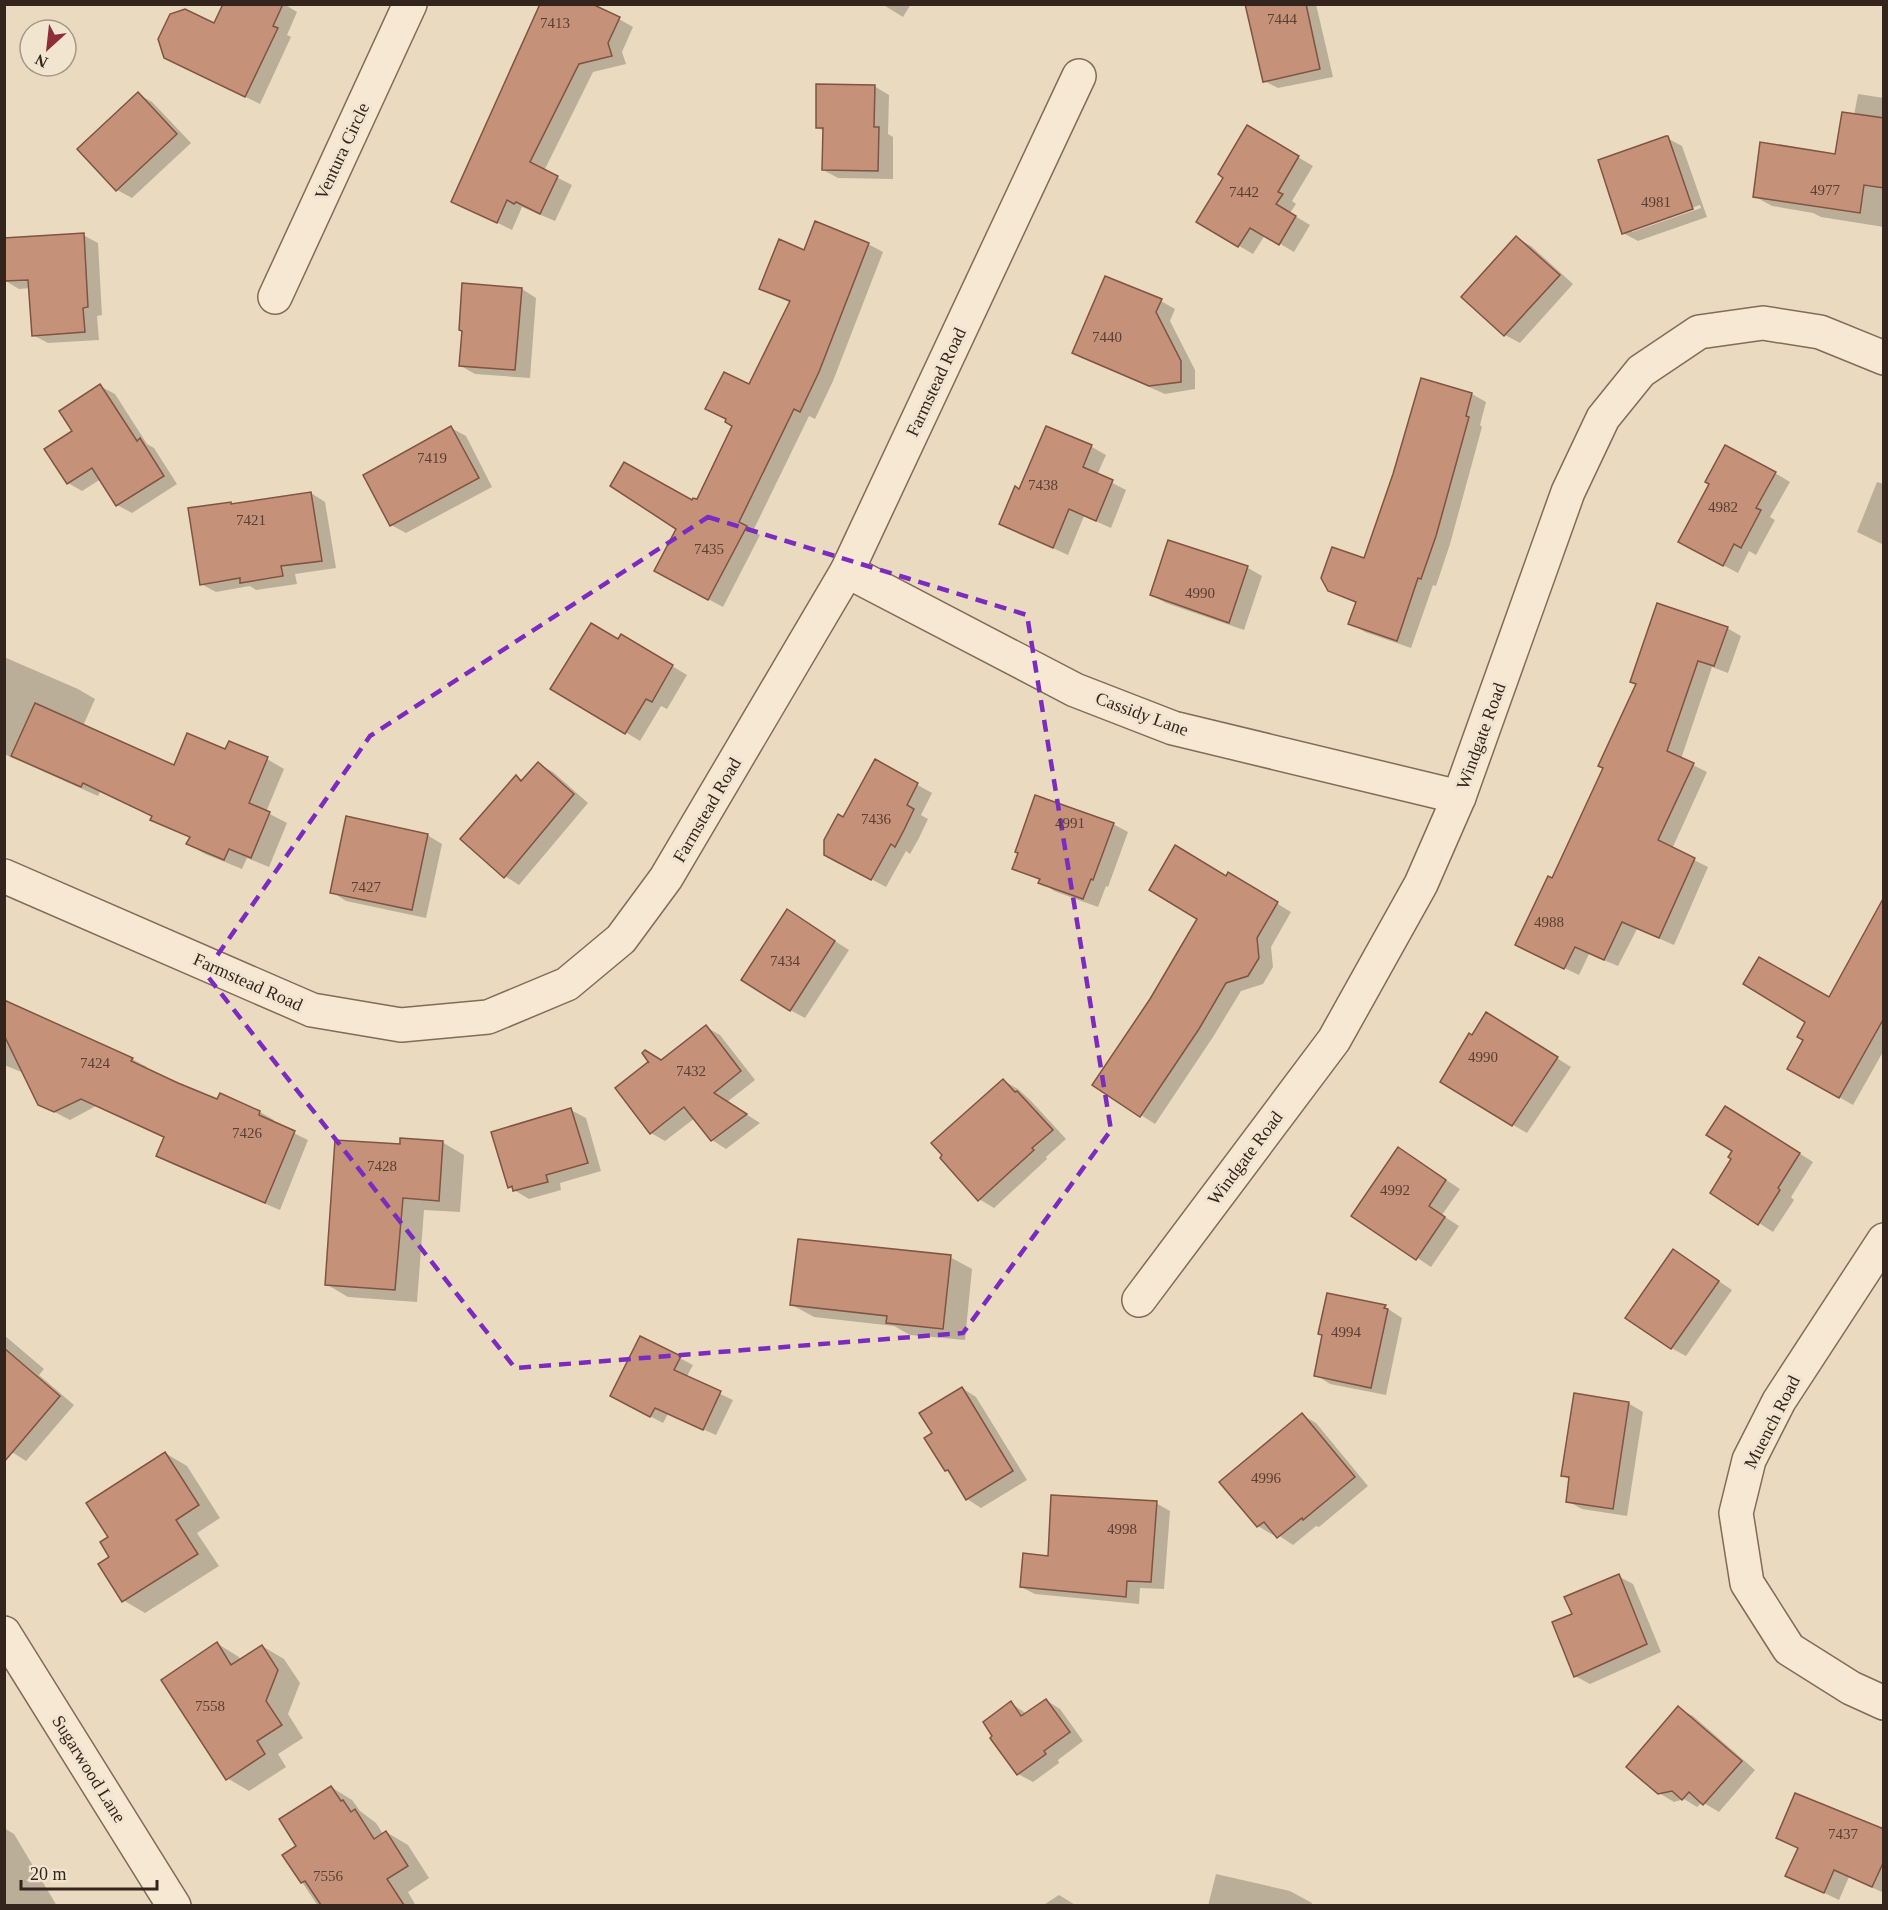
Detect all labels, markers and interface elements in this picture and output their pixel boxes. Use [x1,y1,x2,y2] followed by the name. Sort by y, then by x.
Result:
[1267,11,1298,27] house number: 7444
[540,15,570,31] house number: 7413
[18,18,78,78] north arrow
[32,51,50,71] text: N
[311,99,373,203] street label: Ventura Circle
[1810,182,1841,198] house number: 4977
[1229,184,1259,200] house number: 7442
[1641,194,1671,210] house number: 4981
[902,325,970,439] street label: Farmstead Road
[1092,329,1122,345] house number: 7440
[417,450,447,466] house number: 7419
[1028,477,1058,493] house number: 7438
[1708,499,1738,515] house number: 4982
[236,512,266,528] house number: 7421
[694,541,724,557] house number: 7435
[1185,585,1215,601] house number: 4990
[1452,680,1510,792] street label: Windgate Road
[1093,688,1191,740] street label: Cassidy Lane
[669,754,745,866] street label: Farmstead Road
[861,811,892,827] house number: 7436
[1055,815,1085,831] house number: 4991
[351,879,382,895] house number: 7427
[1534,914,1564,930] house number: 4988
[190,949,306,1015] street label: Farmstead Road
[770,953,801,969] house number: 7434
[1468,1049,1498,1065] house number: 4990
[80,1055,111,1071] house number: 7424
[676,1063,706,1079] house number: 7432
[1203,1107,1287,1209] street label: Windgate Road
[232,1125,263,1141] house number: 7426
[367,1158,397,1174] house number: 7428
[1380,1182,1410,1198] house number: 4992
[1331,1324,1362,1340] house number: 4994
[1740,1372,1804,1472] street label: Muench Road
[1251,1470,1282,1486] house number: 4996
[1107,1521,1137,1537] house number: 4998
[195,1698,225,1714] house number: 7558
[48,1712,130,1826] street label: Sugarwood Lane
[1828,1826,1859,1842] house number: 7437
[21,1853,158,1891] scale bar
[30,1864,67,1884] text: 20 m
[313,1868,344,1884] house number: 7556

